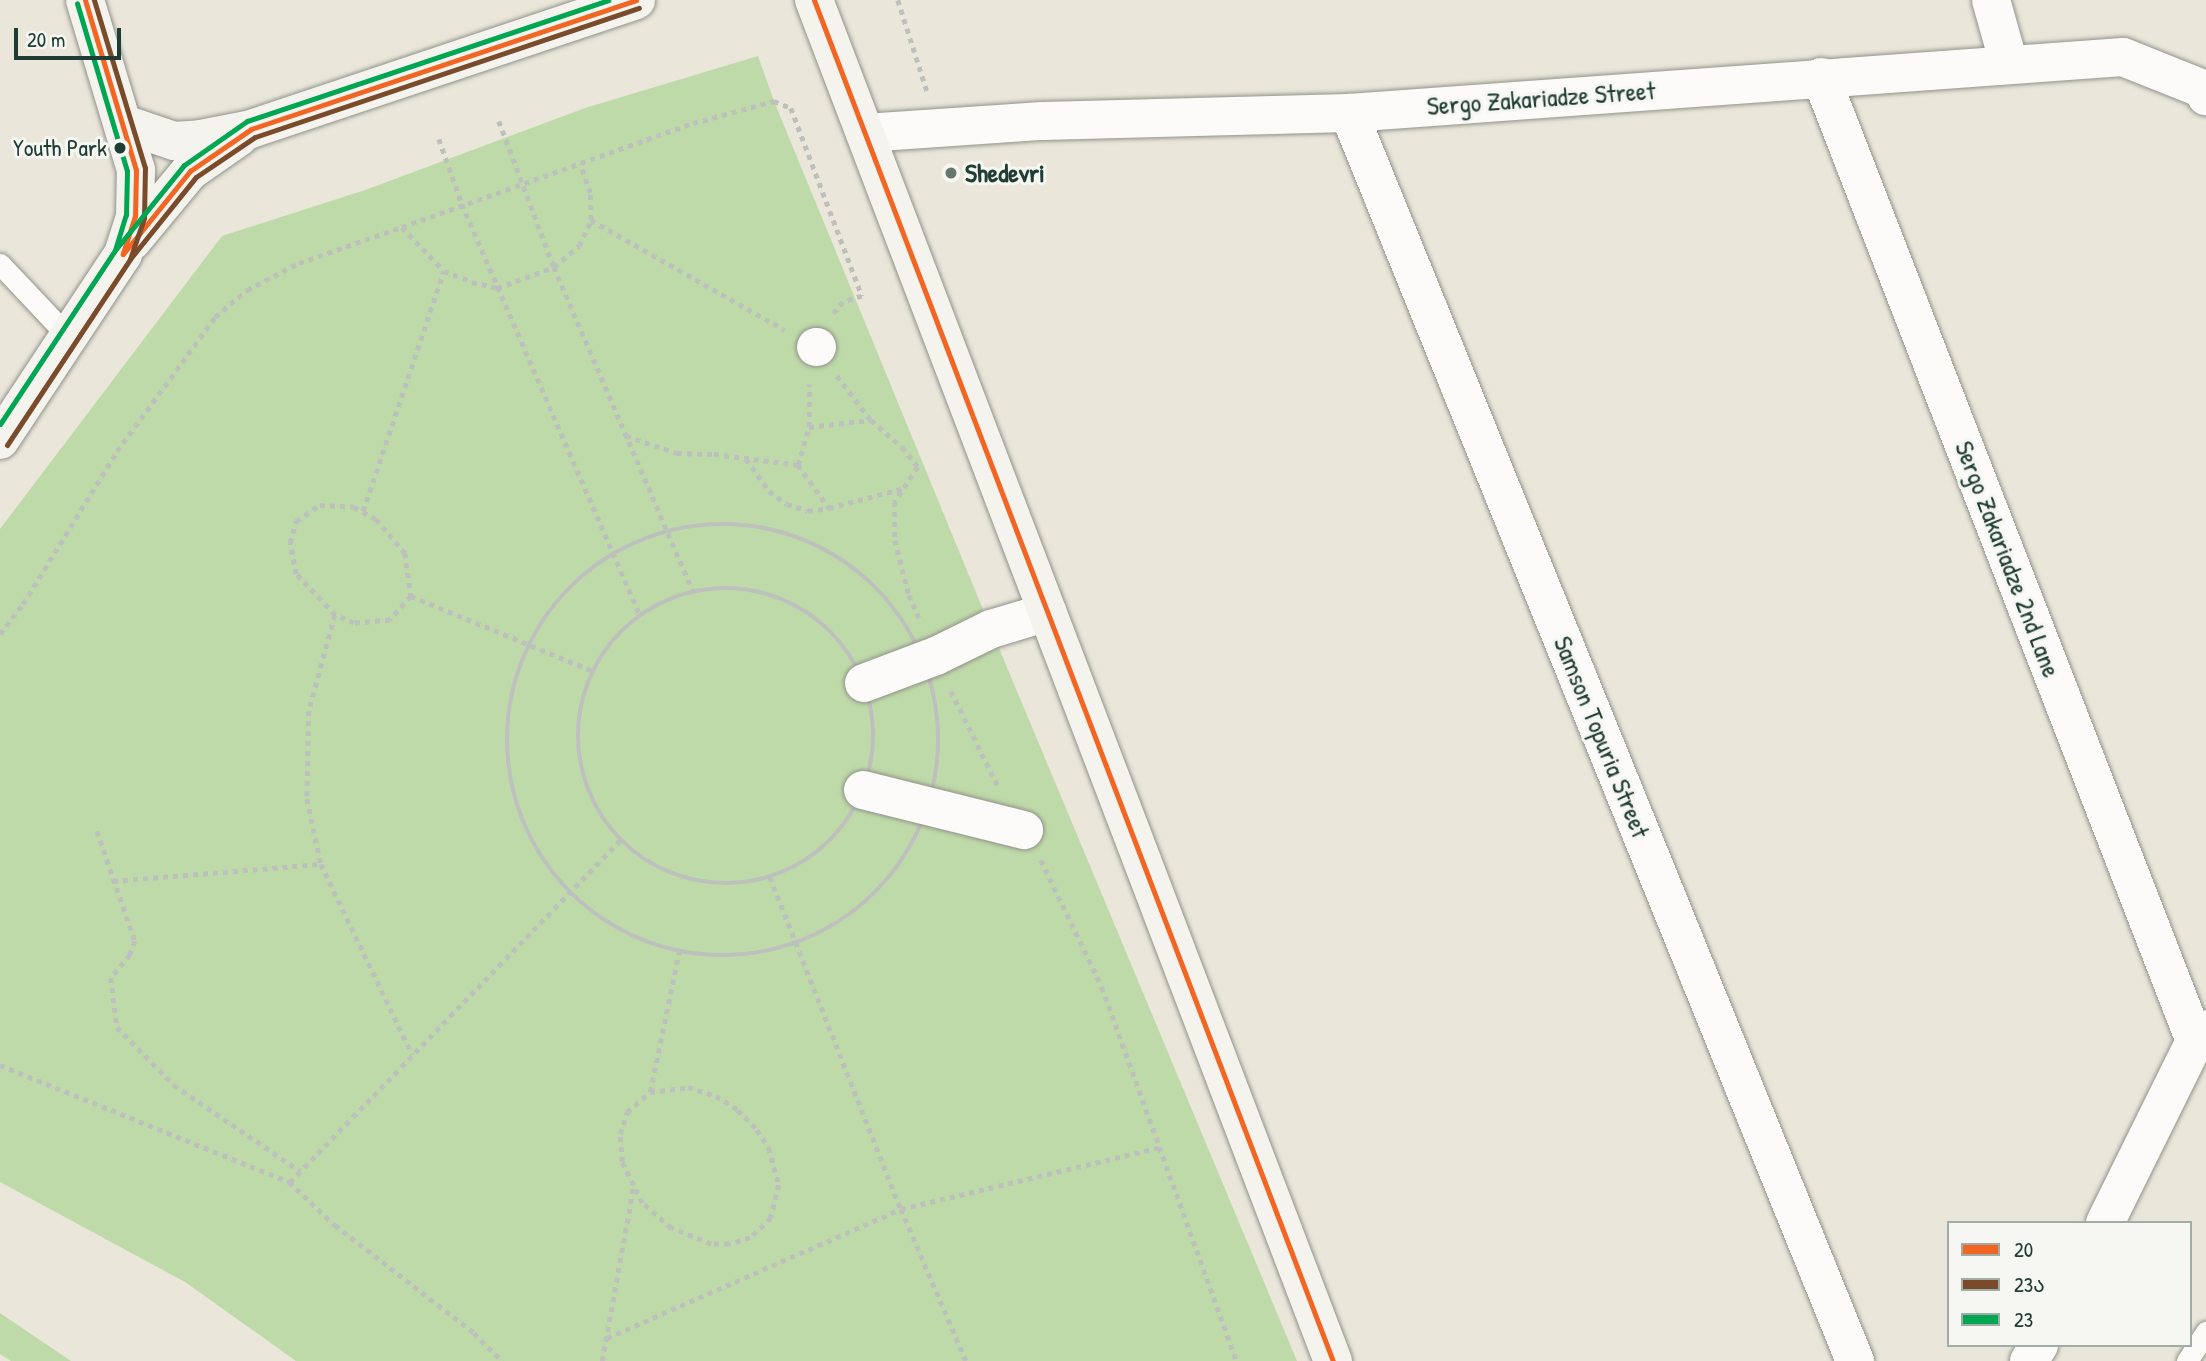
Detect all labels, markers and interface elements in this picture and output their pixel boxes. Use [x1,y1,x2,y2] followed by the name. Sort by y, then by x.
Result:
[18,14,124,58] scale bar
[27,25,65,54] text: 20 m
[1426,74,1656,122] street label: Sergo Zakariadze Street
[13,134,107,162] place label: Youth Park
[113,141,127,155] marker: Youth Park
[965,157,1045,189] place label: Shedevri
[943,165,959,181] marker: Shedevri
[1949,437,2067,681] street label: Sergo Zakariadze 2nd Lane
[1547,632,1657,842] street label: Samson Topuria Street
[1947,1221,2192,1347] legend
[2014,1235,2033,1264] text: 20
[2014,1270,2045,1299] text: 23ა
[2014,1305,2033,1334] text: 23

